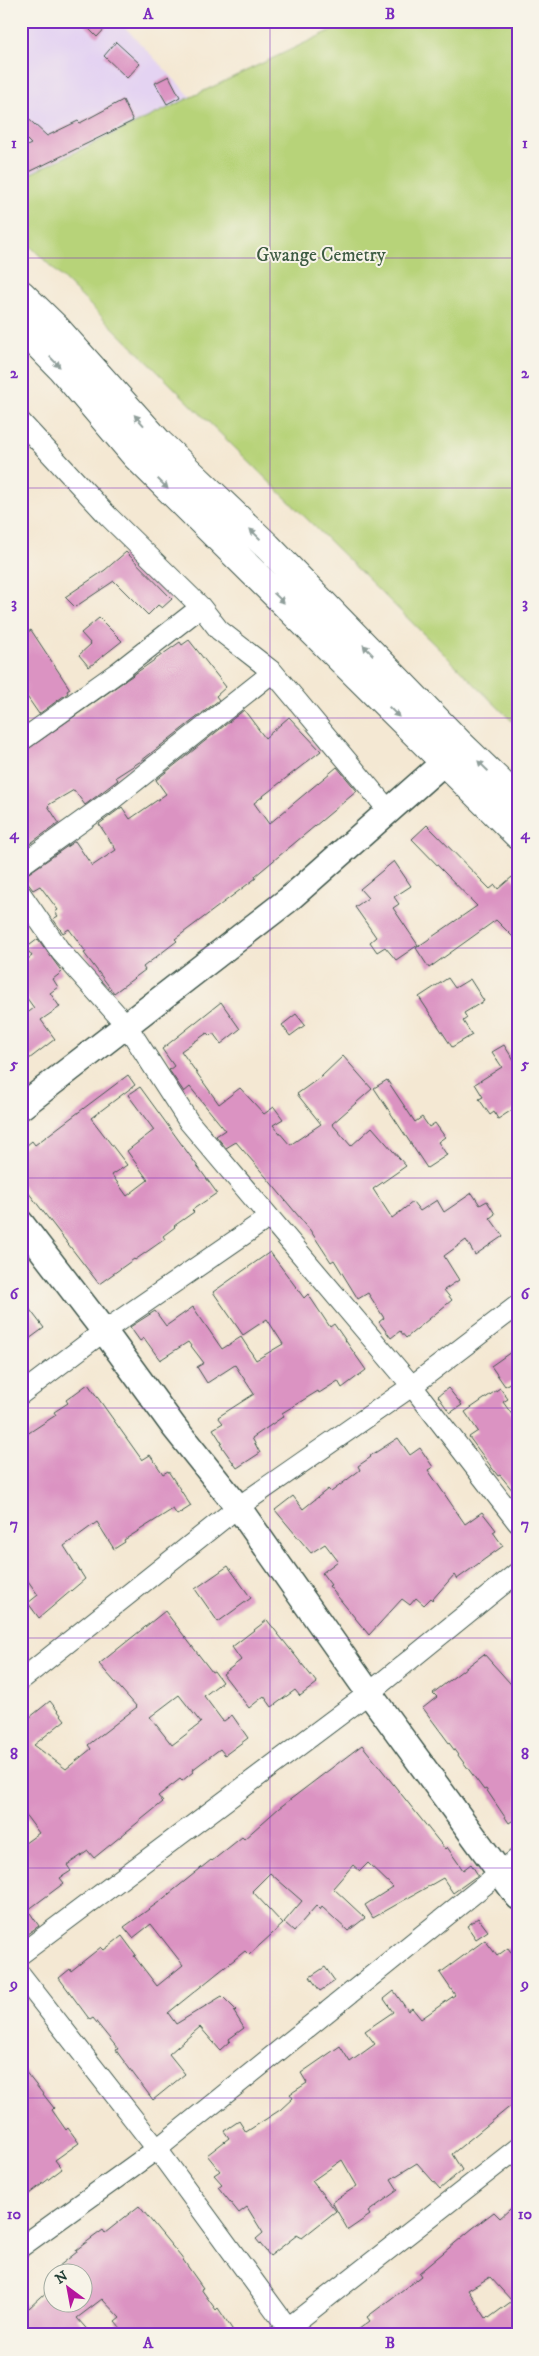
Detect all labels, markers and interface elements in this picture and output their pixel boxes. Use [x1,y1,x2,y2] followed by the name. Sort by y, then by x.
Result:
[142,4,154,24] text: A
[385,4,395,24] text: B
[11,133,17,153] text: 1
[522,133,528,153] text: 1
[256,244,387,267] park label: Gwange Cemetry
[49,356,61,368] one-way arrow
[10,363,19,383] text: 2
[521,363,530,383] text: 2
[133,415,145,427] one-way arrow
[157,478,169,490] one-way arrow
[249,528,261,540] one-way arrow
[273,592,285,604] one-way arrow
[11,593,17,613] text: 3
[522,593,528,613] text: 3
[363,644,375,656] one-way arrow
[388,706,400,718] one-way arrow
[477,760,489,772] one-way arrow
[8,824,19,844] text: 4
[519,824,530,844] text: 4
[9,1054,18,1074] text: 5
[520,1054,529,1074] text: 5
[10,1284,20,1304] text: 6
[521,1284,531,1304] text: 6
[10,1514,18,1534] text: 7
[521,1514,529,1534] text: 7
[10,1744,18,1764] text: 8
[521,1744,529,1764] text: 8
[9,1974,18,1994] text: 9
[520,1974,529,1994] text: 9
[7,2204,22,2224] text: 10
[518,2204,533,2224] text: 10
[42,2264,92,2314] north arrow
[52,2267,72,2289] text: N
[142,2333,154,2353] text: A
[385,2333,395,2353] text: B

